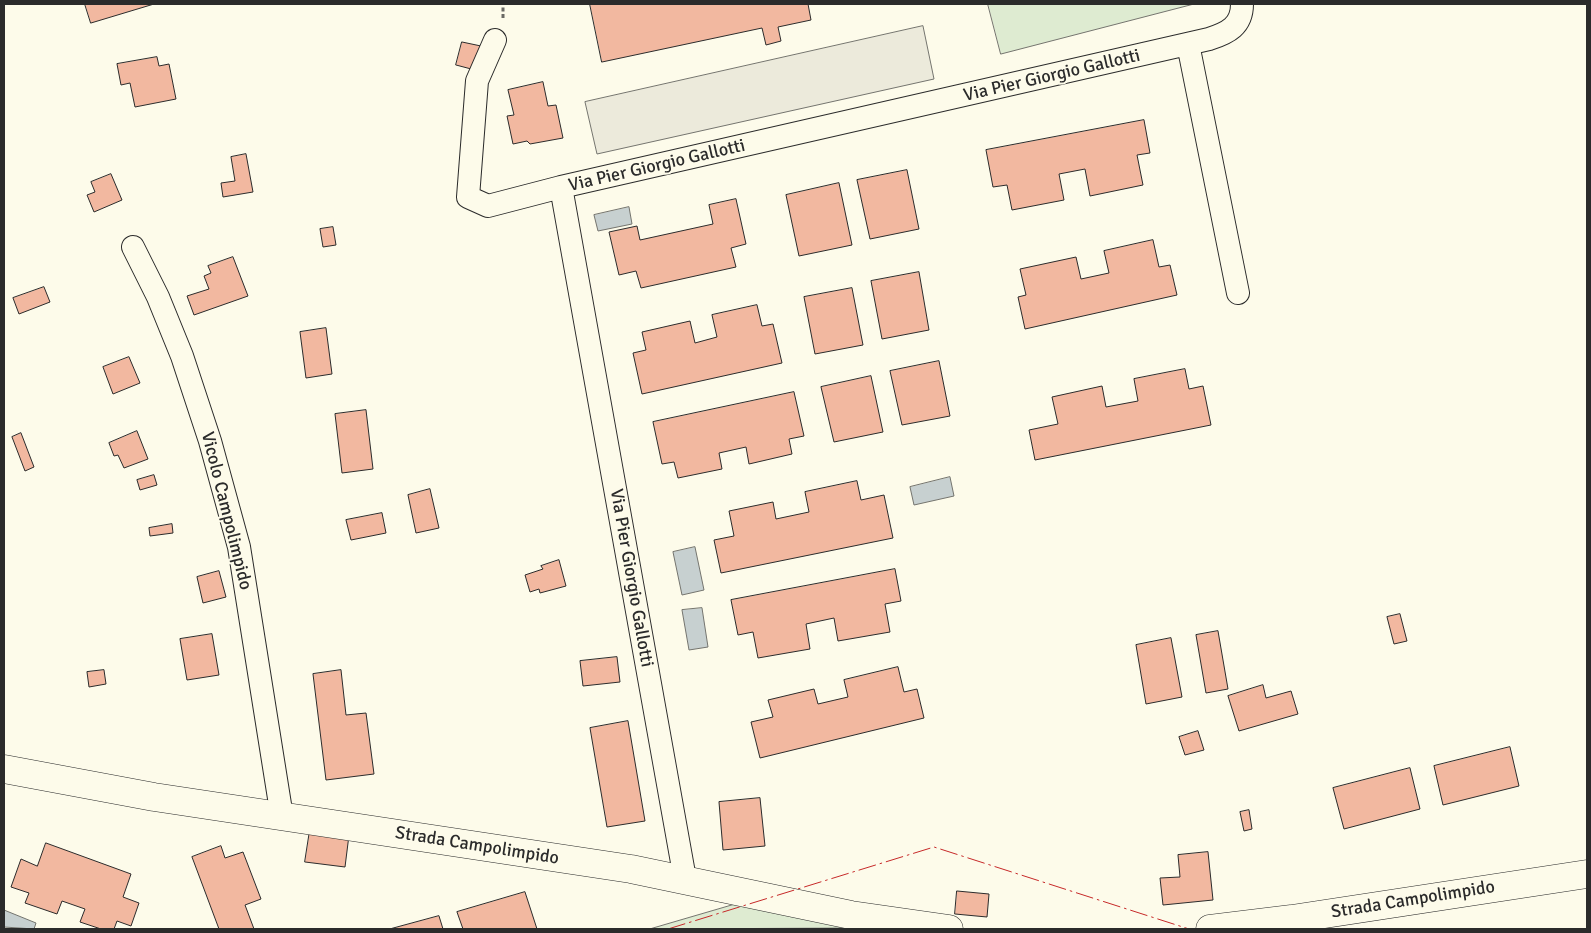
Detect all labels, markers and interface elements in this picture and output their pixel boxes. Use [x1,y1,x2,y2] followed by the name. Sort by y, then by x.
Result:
[962,45,1142,107] street label: Via Pier Giorgio Gallotti
[567,135,747,197] street label: Via Pier Giorgio Gallotti
[196,430,256,592] street label: Vicolo Campolimpido
[605,487,657,669] street label: Via Pier Giorgio Gallotti
[394,822,560,870] street label: Strada Campolimpido
[1330,876,1496,924] street label: Strada Campolimpido

